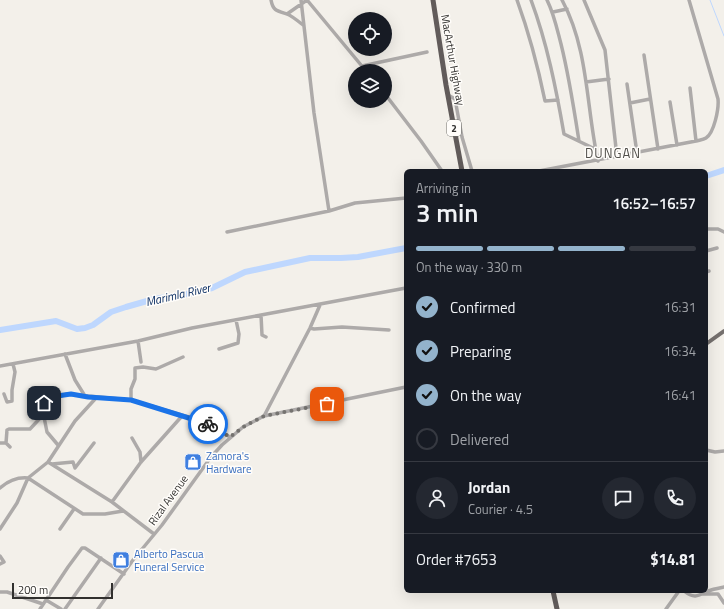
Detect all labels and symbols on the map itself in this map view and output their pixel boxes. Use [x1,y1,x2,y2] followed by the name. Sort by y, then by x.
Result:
[437,13,469,107] street label: MacArthur Highway
[447,120,461,136] road number: 2
[585,143,641,163] district label: DUNGAN
[144,277,214,311] water label: Marimla River
[27,386,61,420] pin
[310,387,344,421] pin
[188,404,228,444] courier
[206,448,252,477] place label: Zamora's Hardware
[183,452,203,472] shop icon: Zamora's Hardware
[144,471,192,529] street label: Rizal Avenue
[134,546,205,575] place label: Alberto Pascua Funeral Service
[111,550,131,570] shop icon: Alberto Pascua Funeral Service
[12,581,113,600] scale bar

